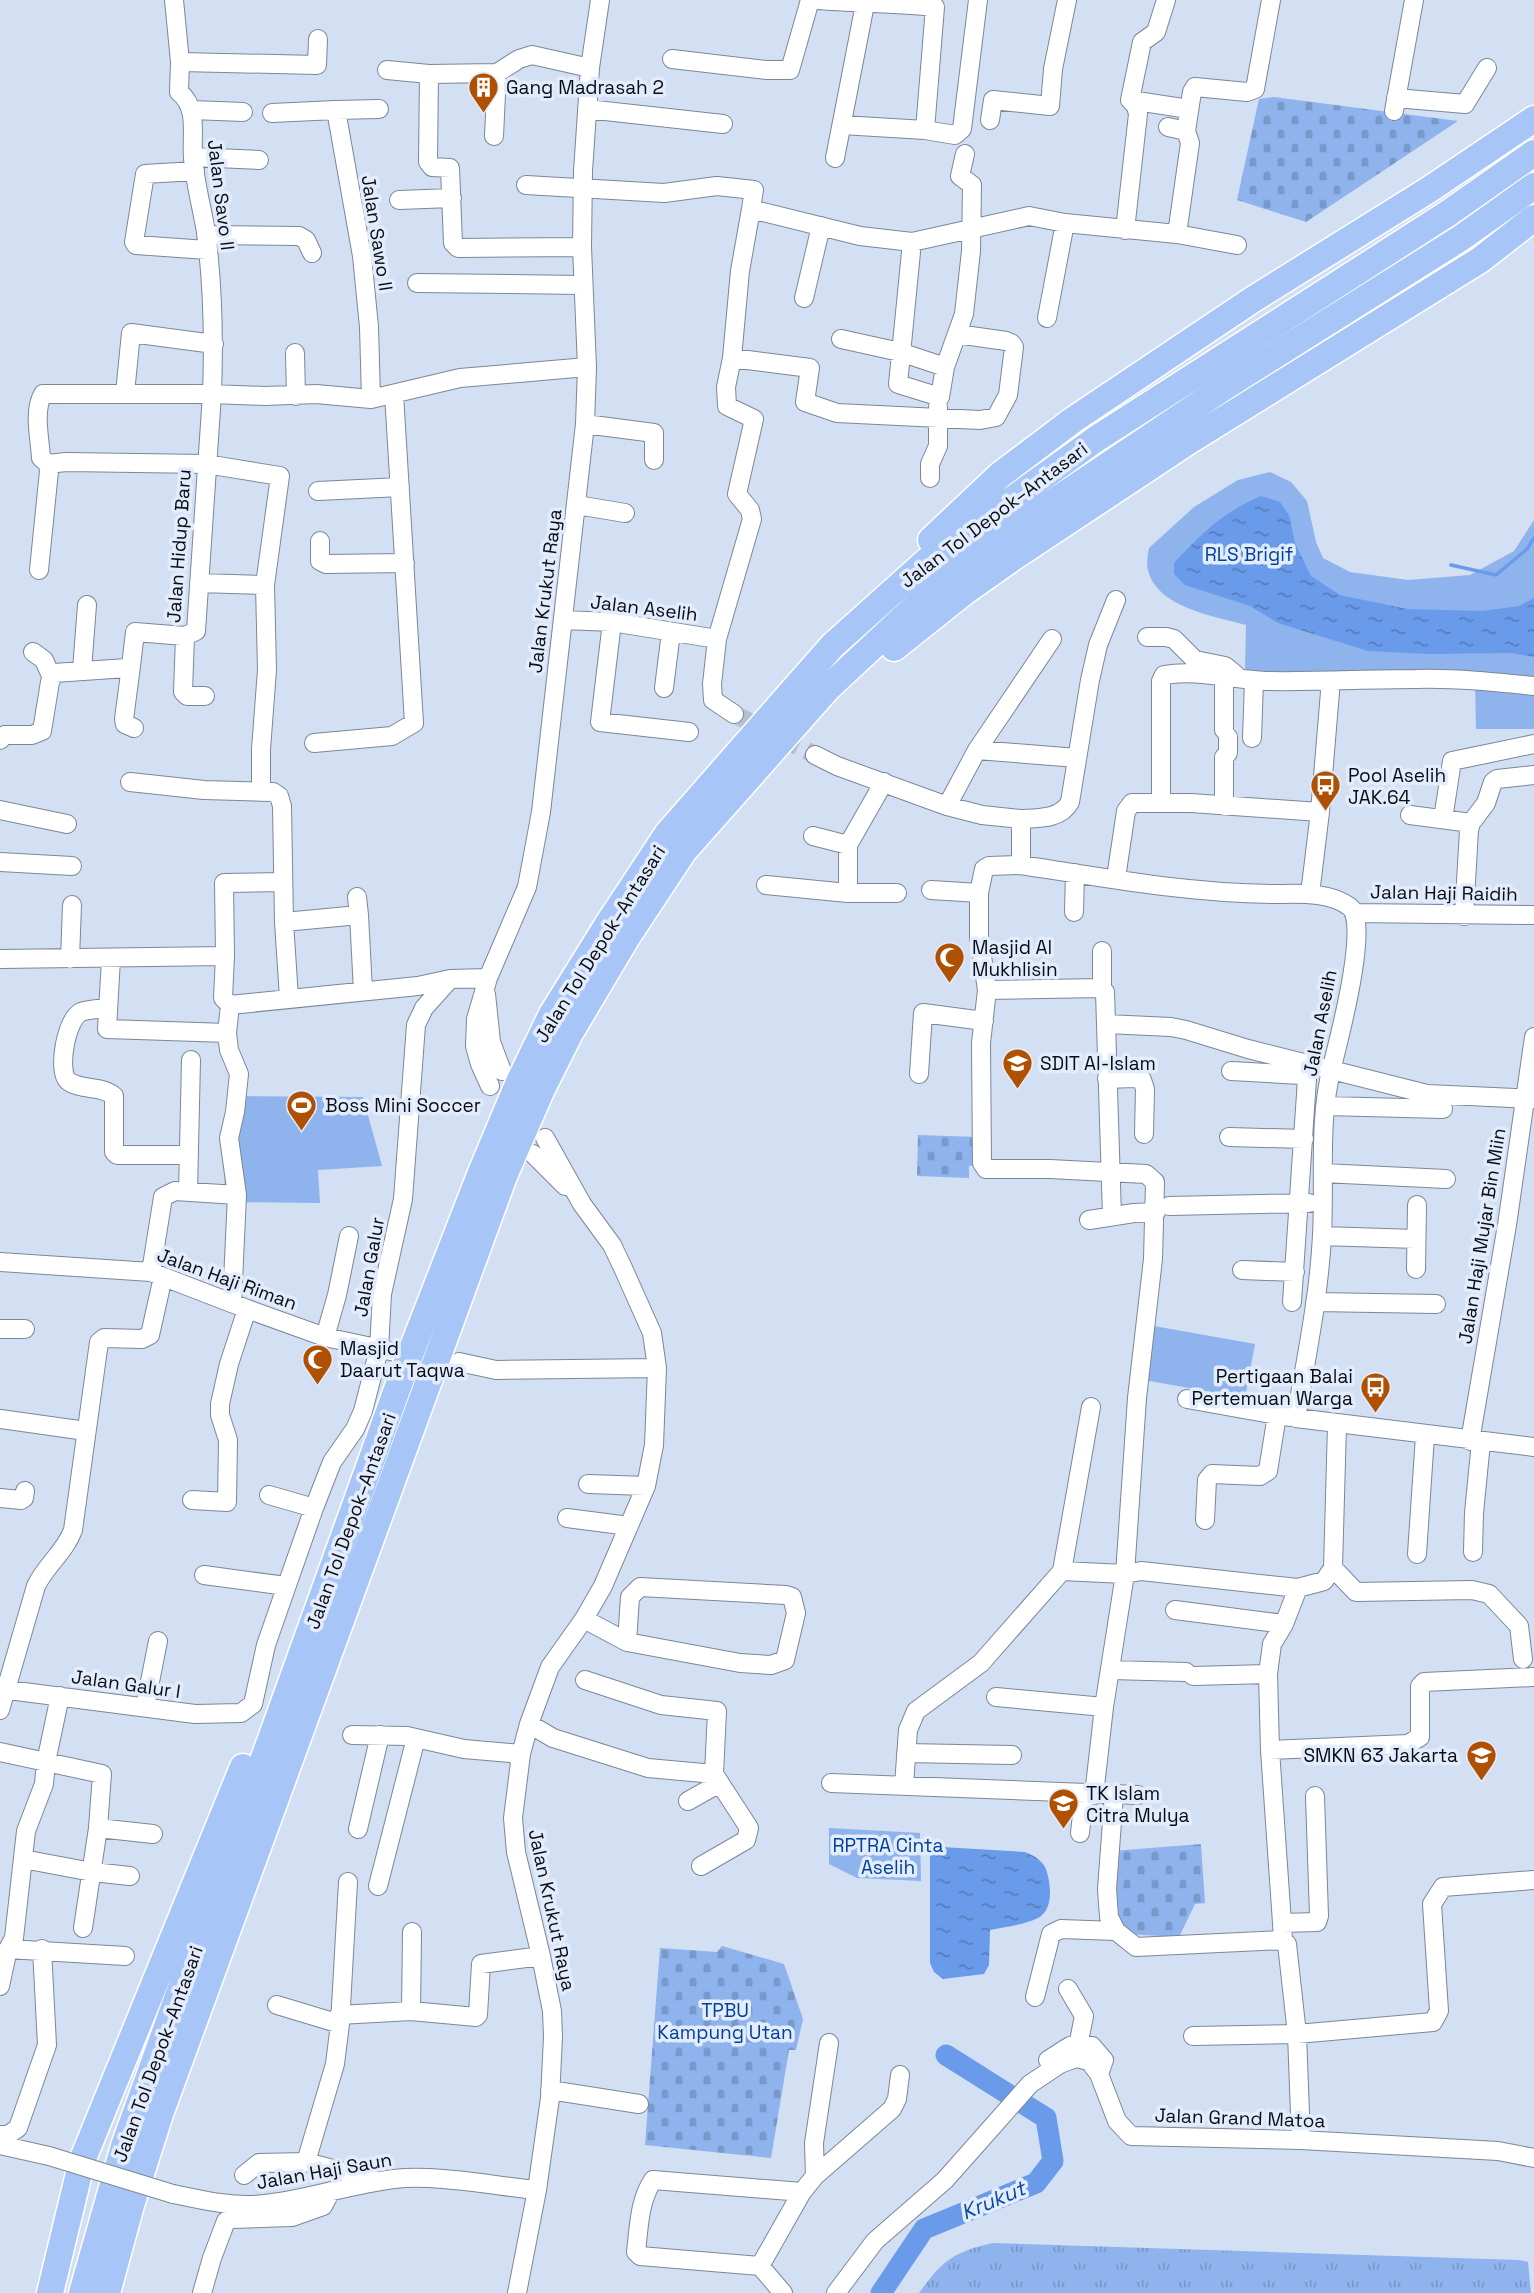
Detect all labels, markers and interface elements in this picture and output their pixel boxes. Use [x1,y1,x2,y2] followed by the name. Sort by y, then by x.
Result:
[466,70,500,114] building icon: Gang Madrasah 2
[506,75,664,100] place label: Gang Madrasah 2
[202,138,240,252] street label: Jalan Savo II
[355,173,399,293] street label: Jalan Sawo II
[895,436,1093,594] street label: Jalan Tol Depok–Antasari
[161,468,197,624] street label: Jalan Hidup Baru
[523,508,567,674] street label: Jalan Krukut Raya
[1205,542,1293,567] park label: RLS Brigif
[589,589,699,627] street label: Jalan Aselih
[1348,763,1446,810] place label: Pool Aselih JAK.64
[1308,769,1342,813] bus stop icon: Pool Aselih JAK.64
[529,841,671,1047] street label: Jalan Tol Depok–Antasari
[1370,879,1518,907] street label: Jalan Haji Raidih
[972,935,1058,982] place label: Masjid Al Mukhlisin
[932,941,966,985] mosque icon: Masjid Al Mukhlisin
[1297,968,1343,1078] street label: Jalan Aselih
[1000,1046,1034,1090] school or university icon: SDIT Al-Islam
[1040,1051,1156,1076] place label: SDIT Al-Islam
[285,1088,319,1132] sports icon: Boss Mini Soccer
[325,1093,481,1118] place label: Boss Mini Soccer
[1453,1126,1511,1346] street label: Jalan Haji Mujar Bin Miin
[348,1215,390,1319] street label: Jalan Galur
[154,1242,300,1316] street label: Jalan Haji Riman
[340,1336,465,1383] place label: Masjid Daarut Taqwa
[300,1342,334,1386] mosque icon: Masjid Daarut Taqwa
[1191,1364,1353,1411] place label: Pertigaan Balai Pertemuan Warga
[1359,1370,1393,1414] bus stop icon: Pertigaan Balai Pertemuan Warga
[300,1409,402,1633] street label: Jalan Tol Depok–Antasari
[70,1664,182,1704] street label: Jalan Galur I
[1464,1738,1498,1782] school or university icon: SMKN 63 Jakarta
[1303,1743,1458,1768] place label: SMKN 63 Jakarta
[1086,1781,1190,1828] place label: TK Islam Citra Mulya
[1046,1787,1080,1831] school or university icon: TK Islam Citra Mulya
[523,1827,581,1993] street label: Jalan Krukut Raya
[833,1833,944,1880] park label: RPTRA Cinta Aselih
[107,1942,209,2166] street label: Jalan Tol Depok–Antasari
[657,1998,793,2045] park label: TPBU Kampung Utan
[1154,2103,1326,2133] street label: Jalan Grand Matoa
[254,2147,394,2195] street label: Jalan Haji Saun
[957,2173,1031,2226] water label: Krukut

